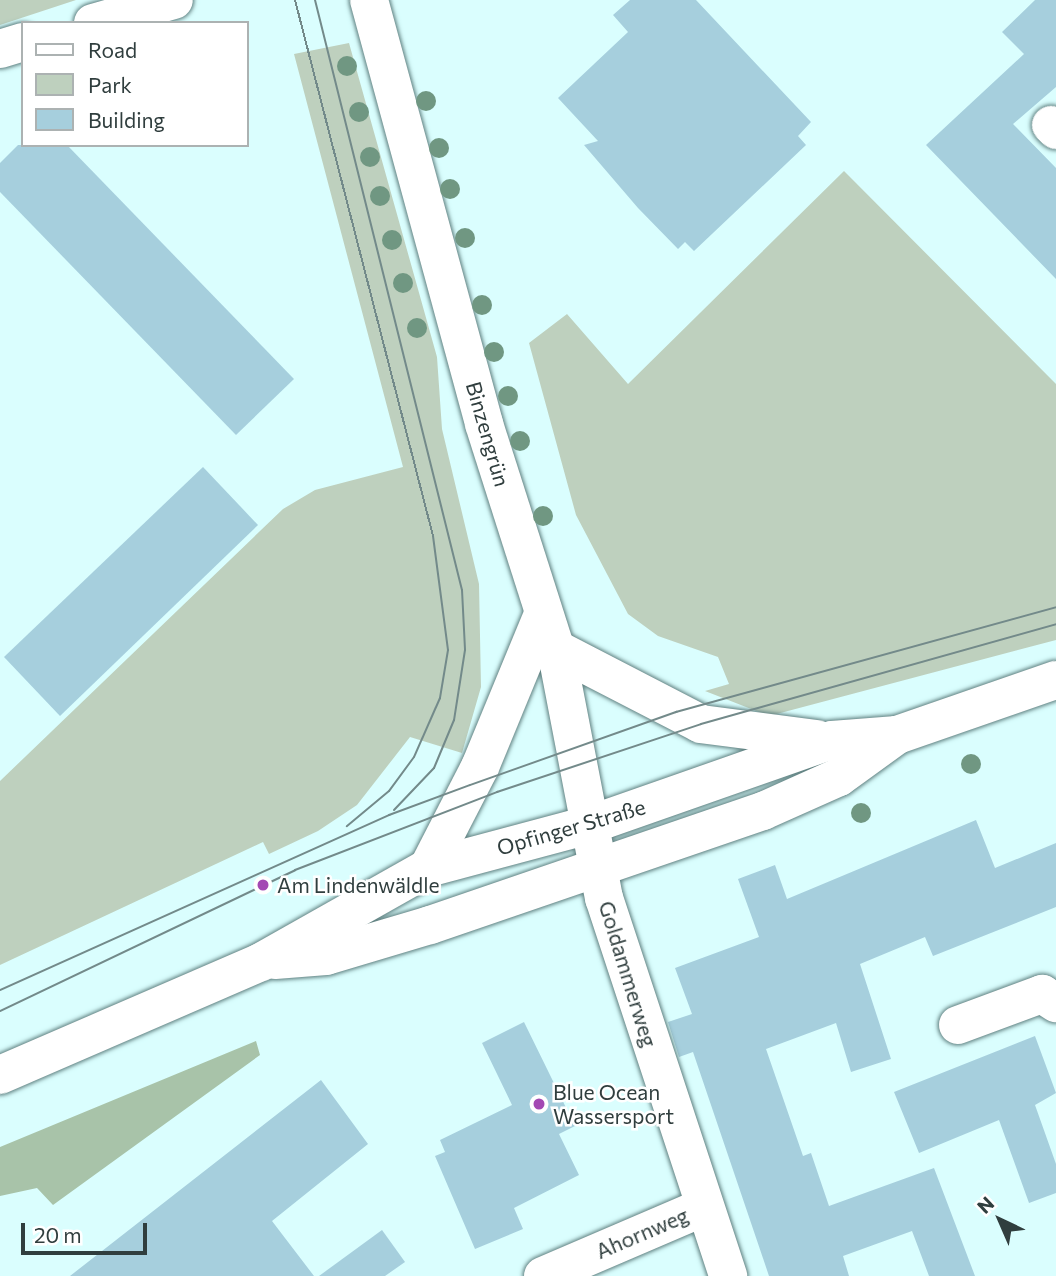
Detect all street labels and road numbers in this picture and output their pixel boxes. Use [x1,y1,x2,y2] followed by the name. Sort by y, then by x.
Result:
[461,379,515,489] street label: Binzengrün
[494,794,648,860] street label: Opfinger Straße
[594,898,662,1050] street label: Goldammerweg
[592,1202,692,1264] street label: Ahornweg

